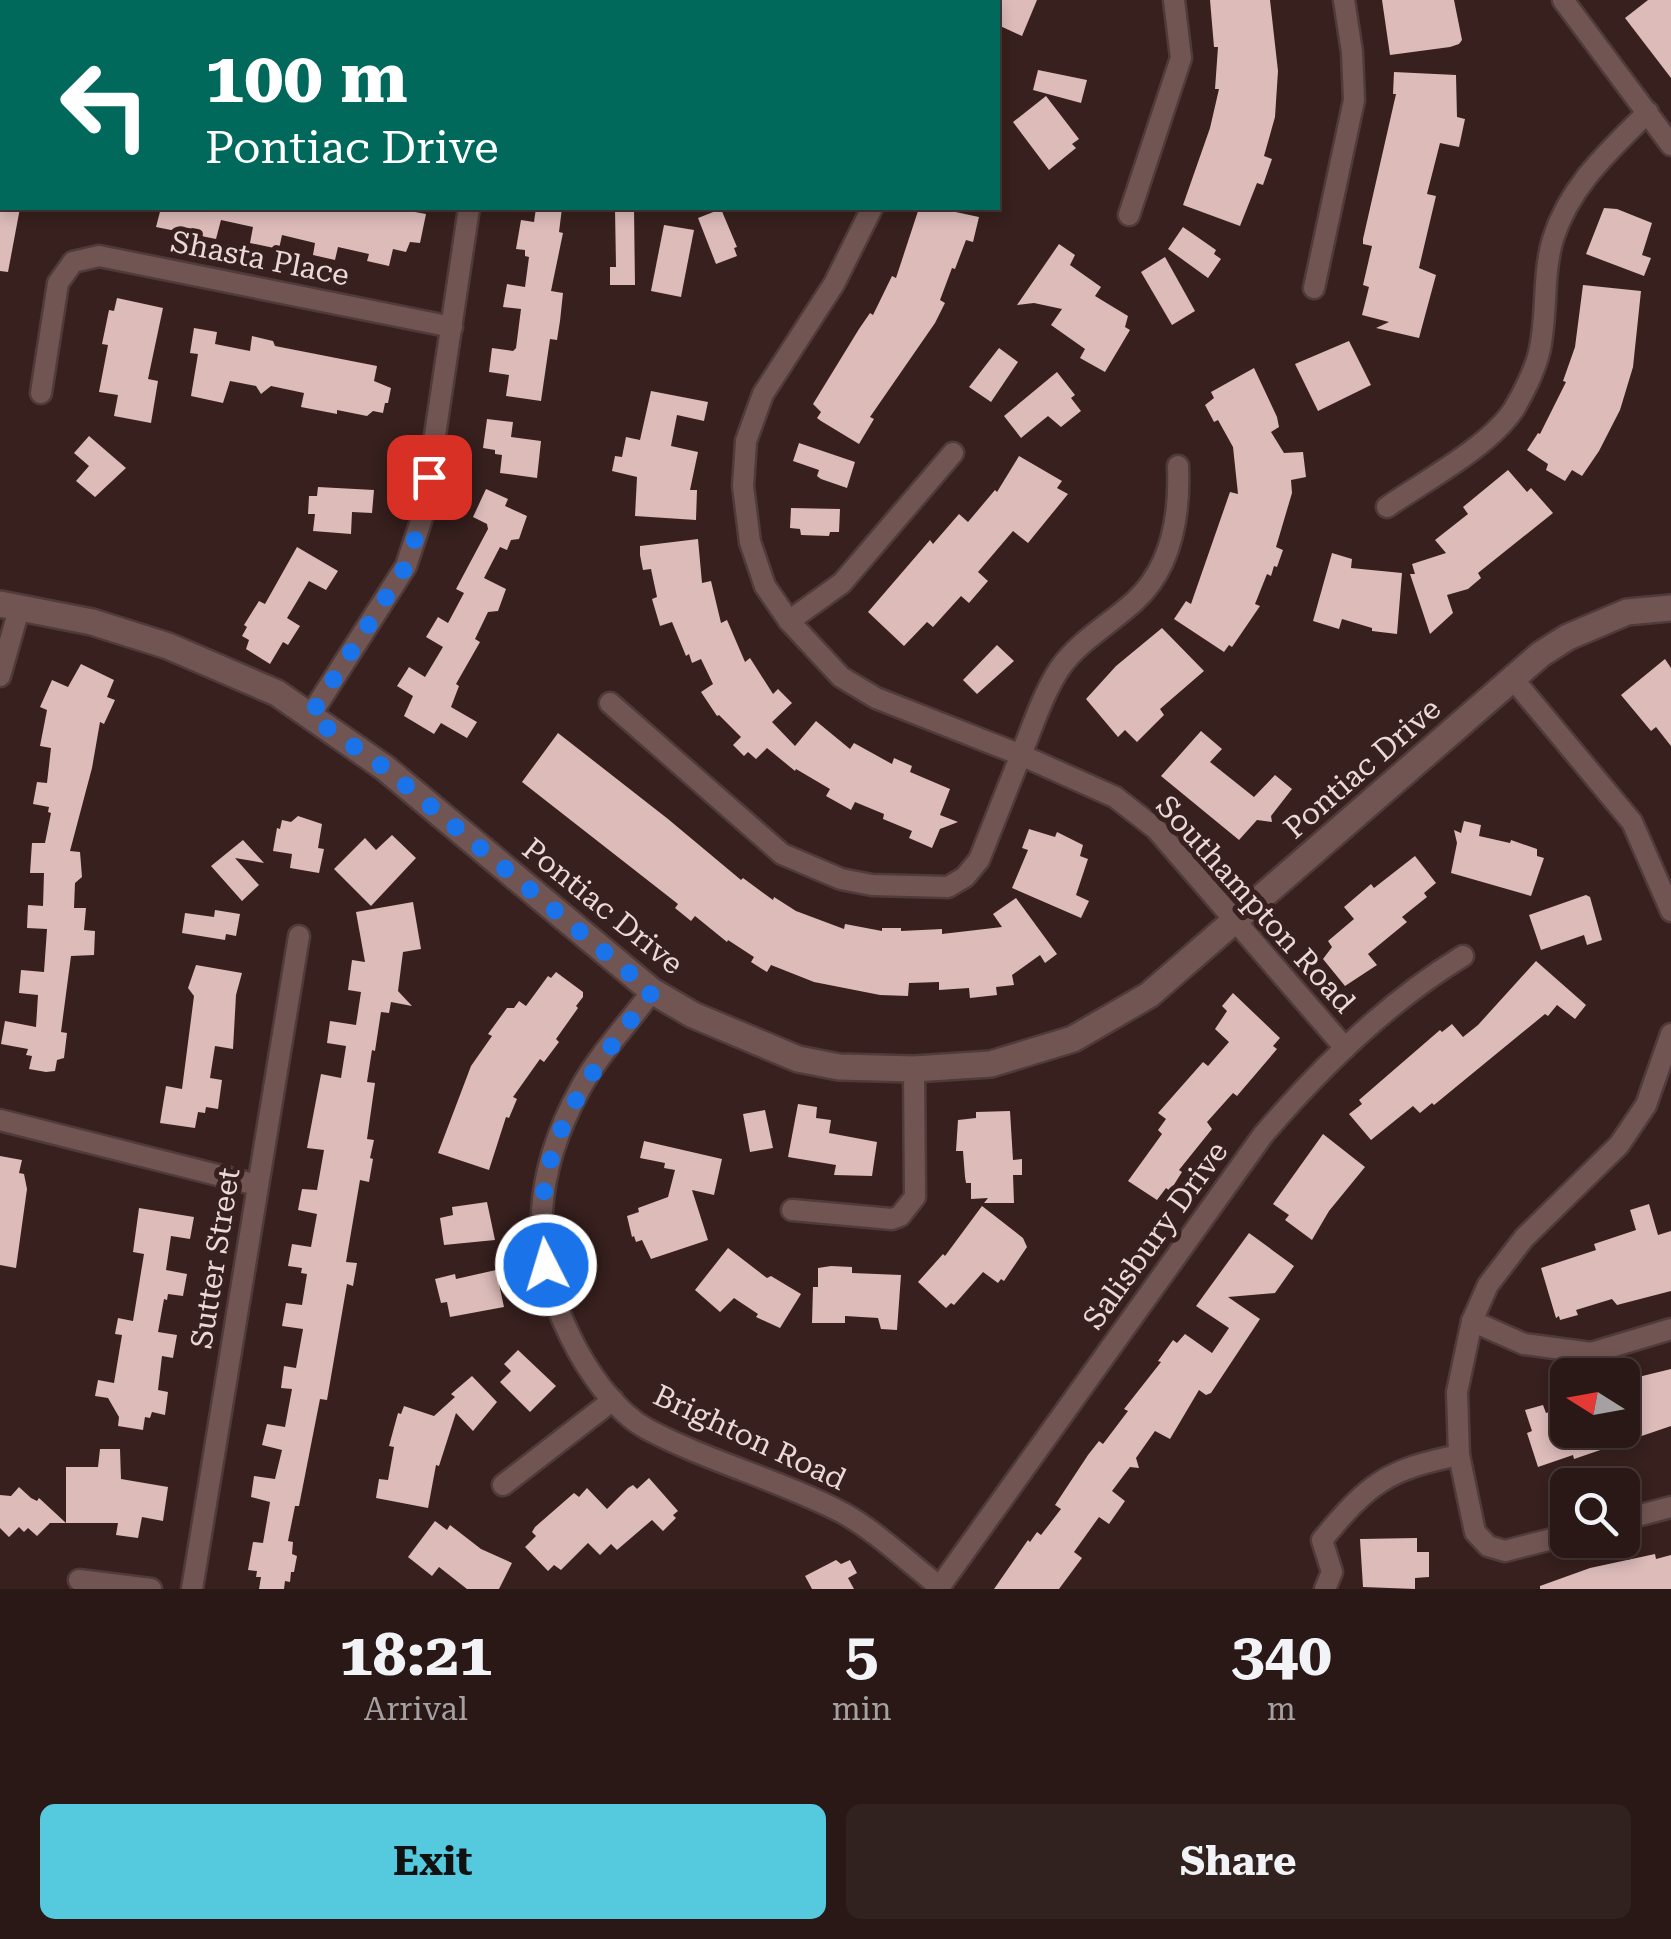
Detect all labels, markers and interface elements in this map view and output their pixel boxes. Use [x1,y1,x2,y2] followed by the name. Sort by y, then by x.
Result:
[205,37,408,119] text: 100 m
[40,40,170,170] icon: left
[205,121,499,174] text: Pontiac Drive
[168,224,352,292] street label: Shasta Place
[387,435,472,520] pin
[402,450,457,505] icon: arrive
[1277,691,1447,845] street label: Pontiac Drive
[1149,788,1363,1020] street label: Southampton Road
[516,831,690,981] street label: Pontiac Drive
[1075,1135,1235,1335] street label: Salisbury Drive
[183,1165,247,1351] street label: Sutter Street
[494,1213,598,1317] position arrow
[1550,1358,1640,1448] north arrow
[1550,1358,1640,1558] map controls
[648,1377,852,1497] street label: Brighton Road
[1550,1468,1640,1558] button: search
[339,1619,492,1690] text: 18:21
[845,1619,878,1690] text: 5
[1231,1619,1332,1690] text: 340
[364,1690,468,1728] text: Arrival
[832,1690,892,1728] text: min
[1267,1690,1296,1728] text: m
[40,1804,826,1919] button: Exit
[846,1804,1631,1919] button: Share

